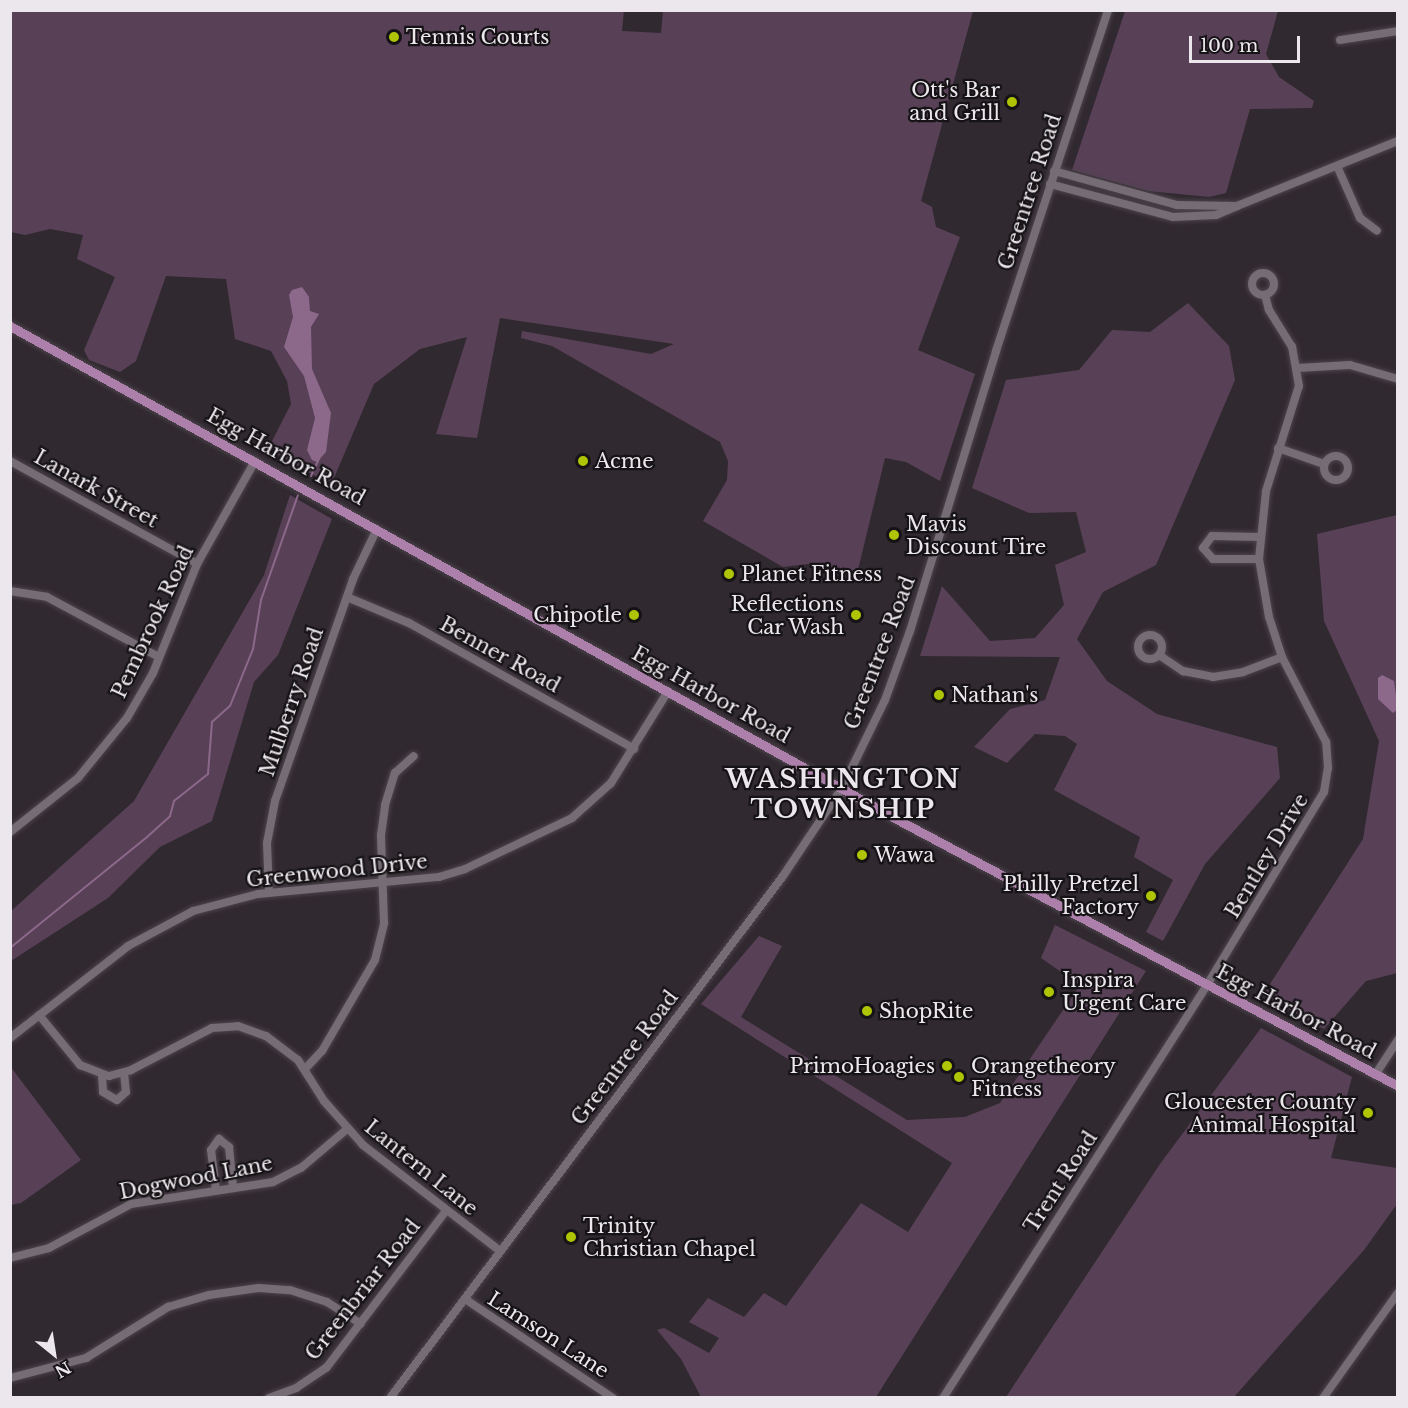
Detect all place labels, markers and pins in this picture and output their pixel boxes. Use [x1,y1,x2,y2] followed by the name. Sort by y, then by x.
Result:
[406,25,549,49] place label: Tennis Courts
[387,30,401,44] marker: Tennis Courts
[909,78,1000,125] place label: Ott's Bar and Grill
[1005,95,1019,109] marker: Ott's Bar and Grill
[595,449,654,473] place label: Acme
[576,454,590,468] marker: Acme
[906,512,1047,559] place label: Mavis Discount Tire
[887,528,901,542] marker: Mavis Discount Tire
[741,562,882,586] place label: Planet Fitness
[722,567,736,581] marker: Planet Fitness
[731,592,844,639] place label: Reflections Car Wash
[533,603,622,627] place label: Chipotle
[627,608,641,622] marker: Chipotle
[849,608,863,622] marker: Reflections Car Wash
[951,683,1038,707] place label: Nathan's
[932,688,946,702] marker: Nathan's
[874,843,934,867] place label: Wawa
[855,848,869,862] marker: Wawa
[1002,873,1139,920] place label: Philly Pretzel Factory
[1144,889,1158,903] marker: Philly Pretzel Factory
[1062,969,1186,1016] place label: Inspira Urgent Care
[1040,983,1058,1001] marker: Inspira Urgent Care
[879,999,973,1023] place label: ShopRite
[860,1004,874,1018] marker: ShopRite
[789,1054,935,1078] place label: PrimoHoagies
[971,1054,1116,1101] place label: Orangetheory Fitness
[940,1059,954,1073] marker: PrimoHoagies
[952,1070,966,1084] marker: Orangetheory Fitness
[1163,1090,1356,1137] place label: Gloucester County Animal Hospital
[1361,1106,1375,1120] marker: Gloucester County Animal Hospital
[583,1214,756,1261] place label: Trinity Christian Chapel
[564,1230,578,1244] marker: Trinity Christian Chapel

